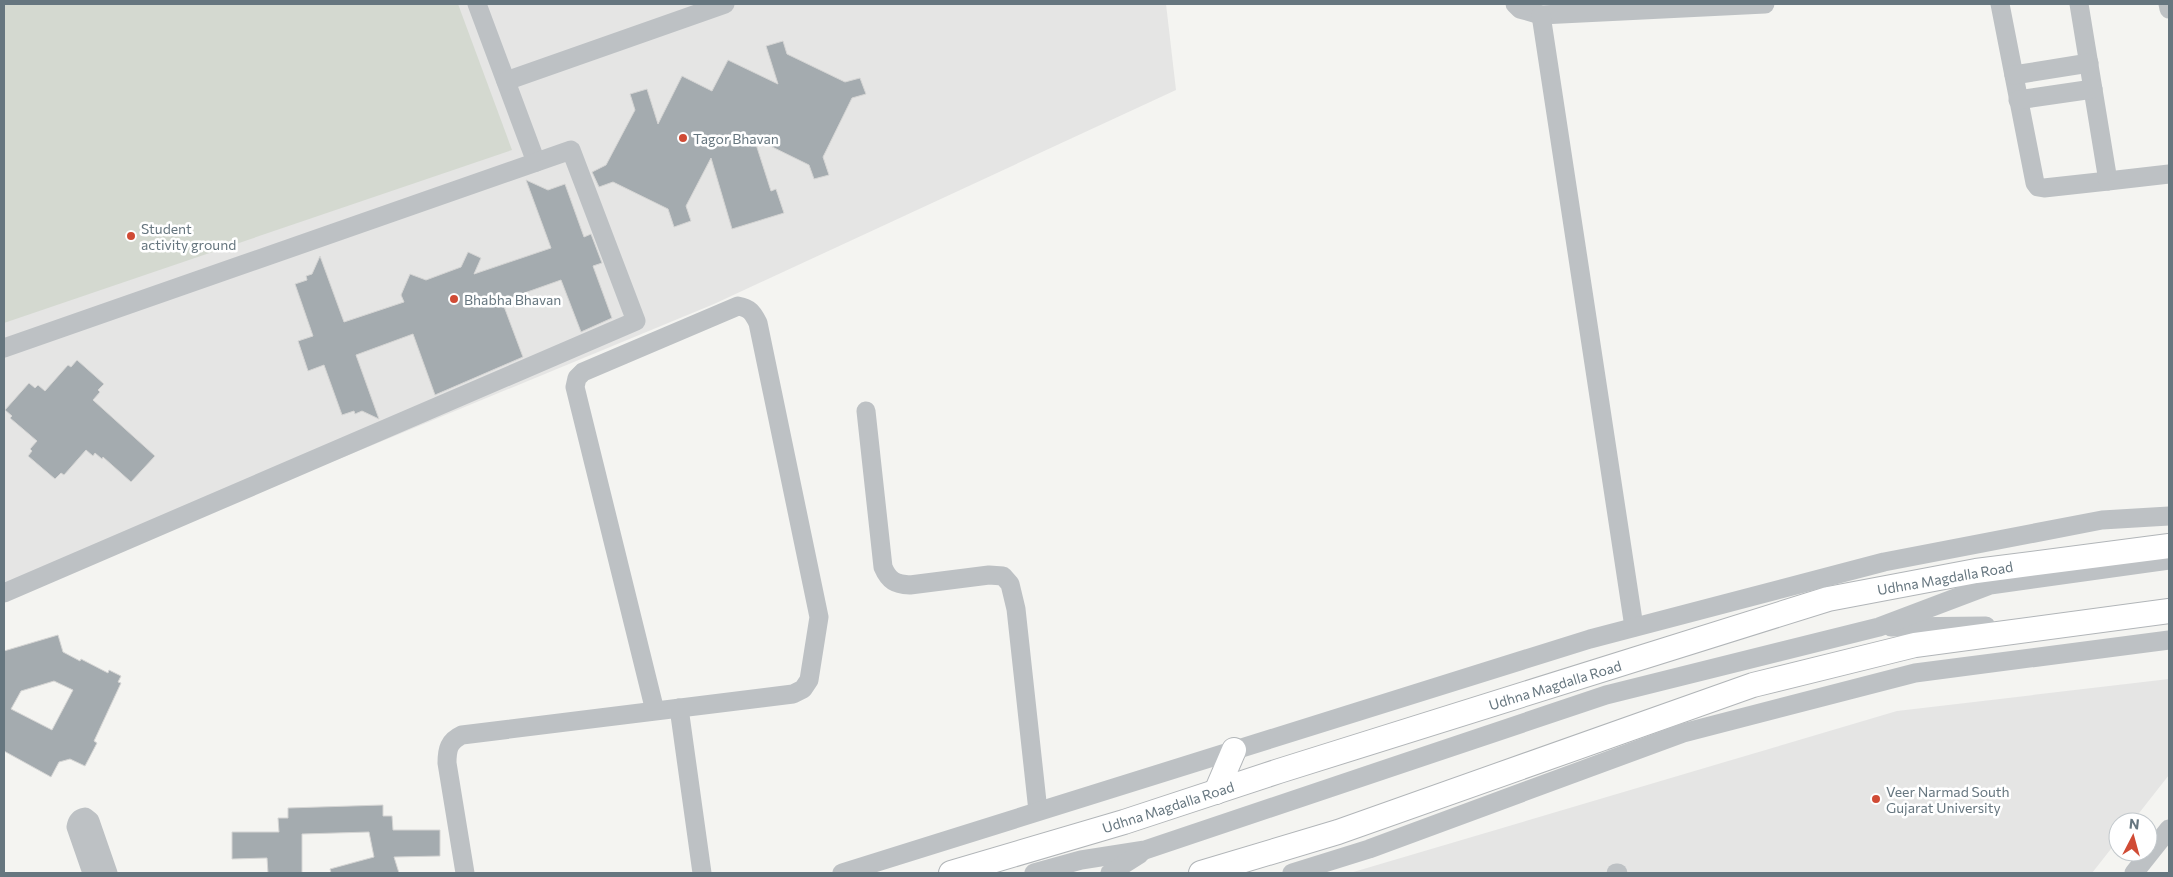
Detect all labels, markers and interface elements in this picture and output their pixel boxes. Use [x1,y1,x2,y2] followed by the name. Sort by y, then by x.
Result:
[693,130,779,147] place label: Tagor Bhavan
[677,132,689,144] marker: Tagor Bhavan
[141,220,236,253] place label: Student activity ground
[125,230,137,242] marker: Student activity ground
[464,291,561,308] place label: Bhabha Bhavan
[448,293,460,305] marker: Bhabha Bhavan
[1876,558,2014,598] street label: Udhna Magdalla Road
[1487,657,1623,713] street label: Udhna Magdalla Road
[1100,778,1236,836] street label: Udhna Magdalla Road
[1886,783,2010,816] place label: Veer Narmad South Gujarat University
[1870,793,1882,805] marker: Veer Narmad South Gujarat University
[2108,812,2158,862] north arrow
[2128,815,2141,833] text: N

